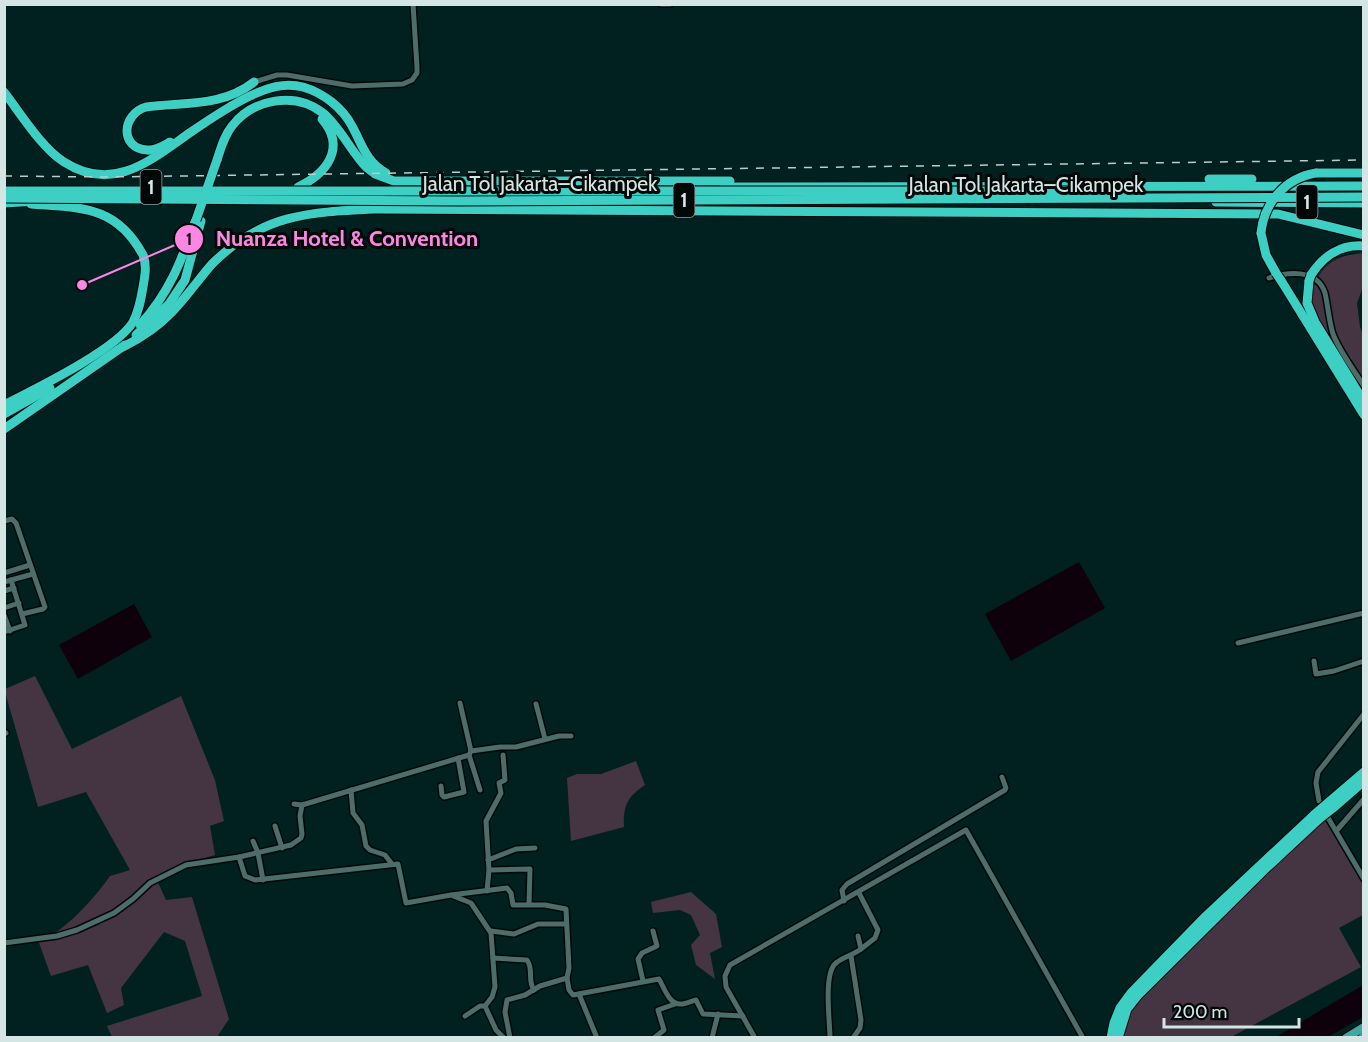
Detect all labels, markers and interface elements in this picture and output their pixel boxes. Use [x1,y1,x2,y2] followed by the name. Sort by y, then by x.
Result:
[140,170,162,204] road number: 1
[421,171,658,196] street label: Jalan Tol Jakarta–Cikampek
[907,172,1144,197] street label: Jalan Tol Jakarta–Cikampek
[674,183,694,217] road number: 1
[1296,185,1318,219] road number: 1
[174,219,490,259] callout: Nuanza Hotel & Convention
[216,225,478,252] text: Nuanza Hotel & Convention
[186,228,192,250] text: 1
[1164,991,1299,1029] scale bar
[1173,1001,1227,1023] text: 200 m

